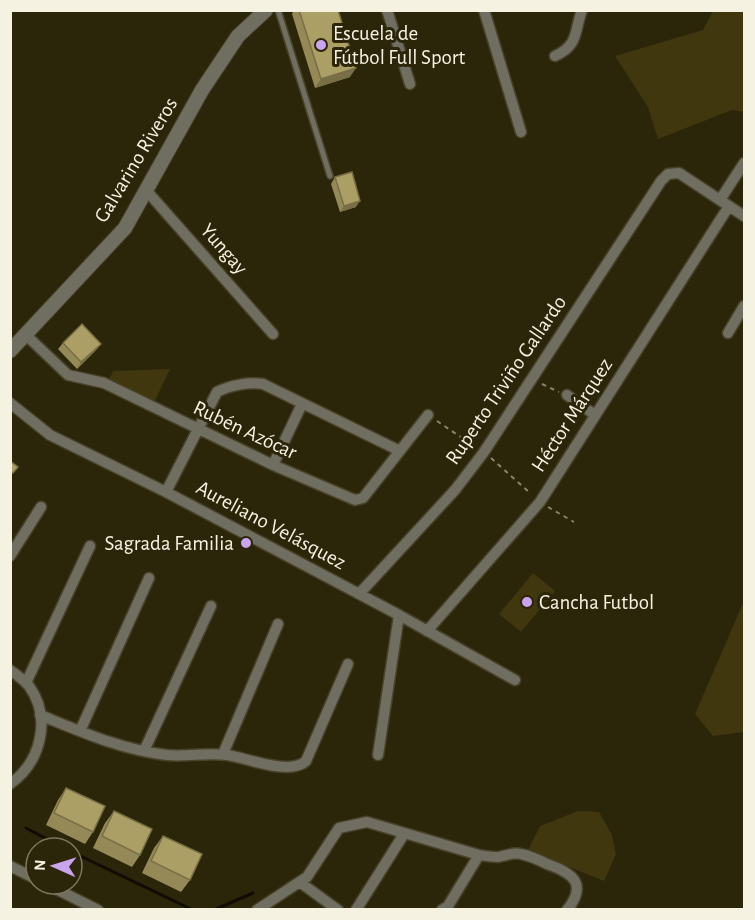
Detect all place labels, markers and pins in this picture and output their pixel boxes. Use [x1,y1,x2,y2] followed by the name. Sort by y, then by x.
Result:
[333,23,465,68] place label: Escuela de Fútbol Full Sport
[314,38,328,52] marker: Escuela de Fútbol Full Sport
[104,533,234,554] place label: Sagrada Familia
[239,536,253,550] marker: Sagrada Familia
[539,592,654,613] place label: Cancha Futbol
[520,595,534,609] marker: Cancha Futbol

